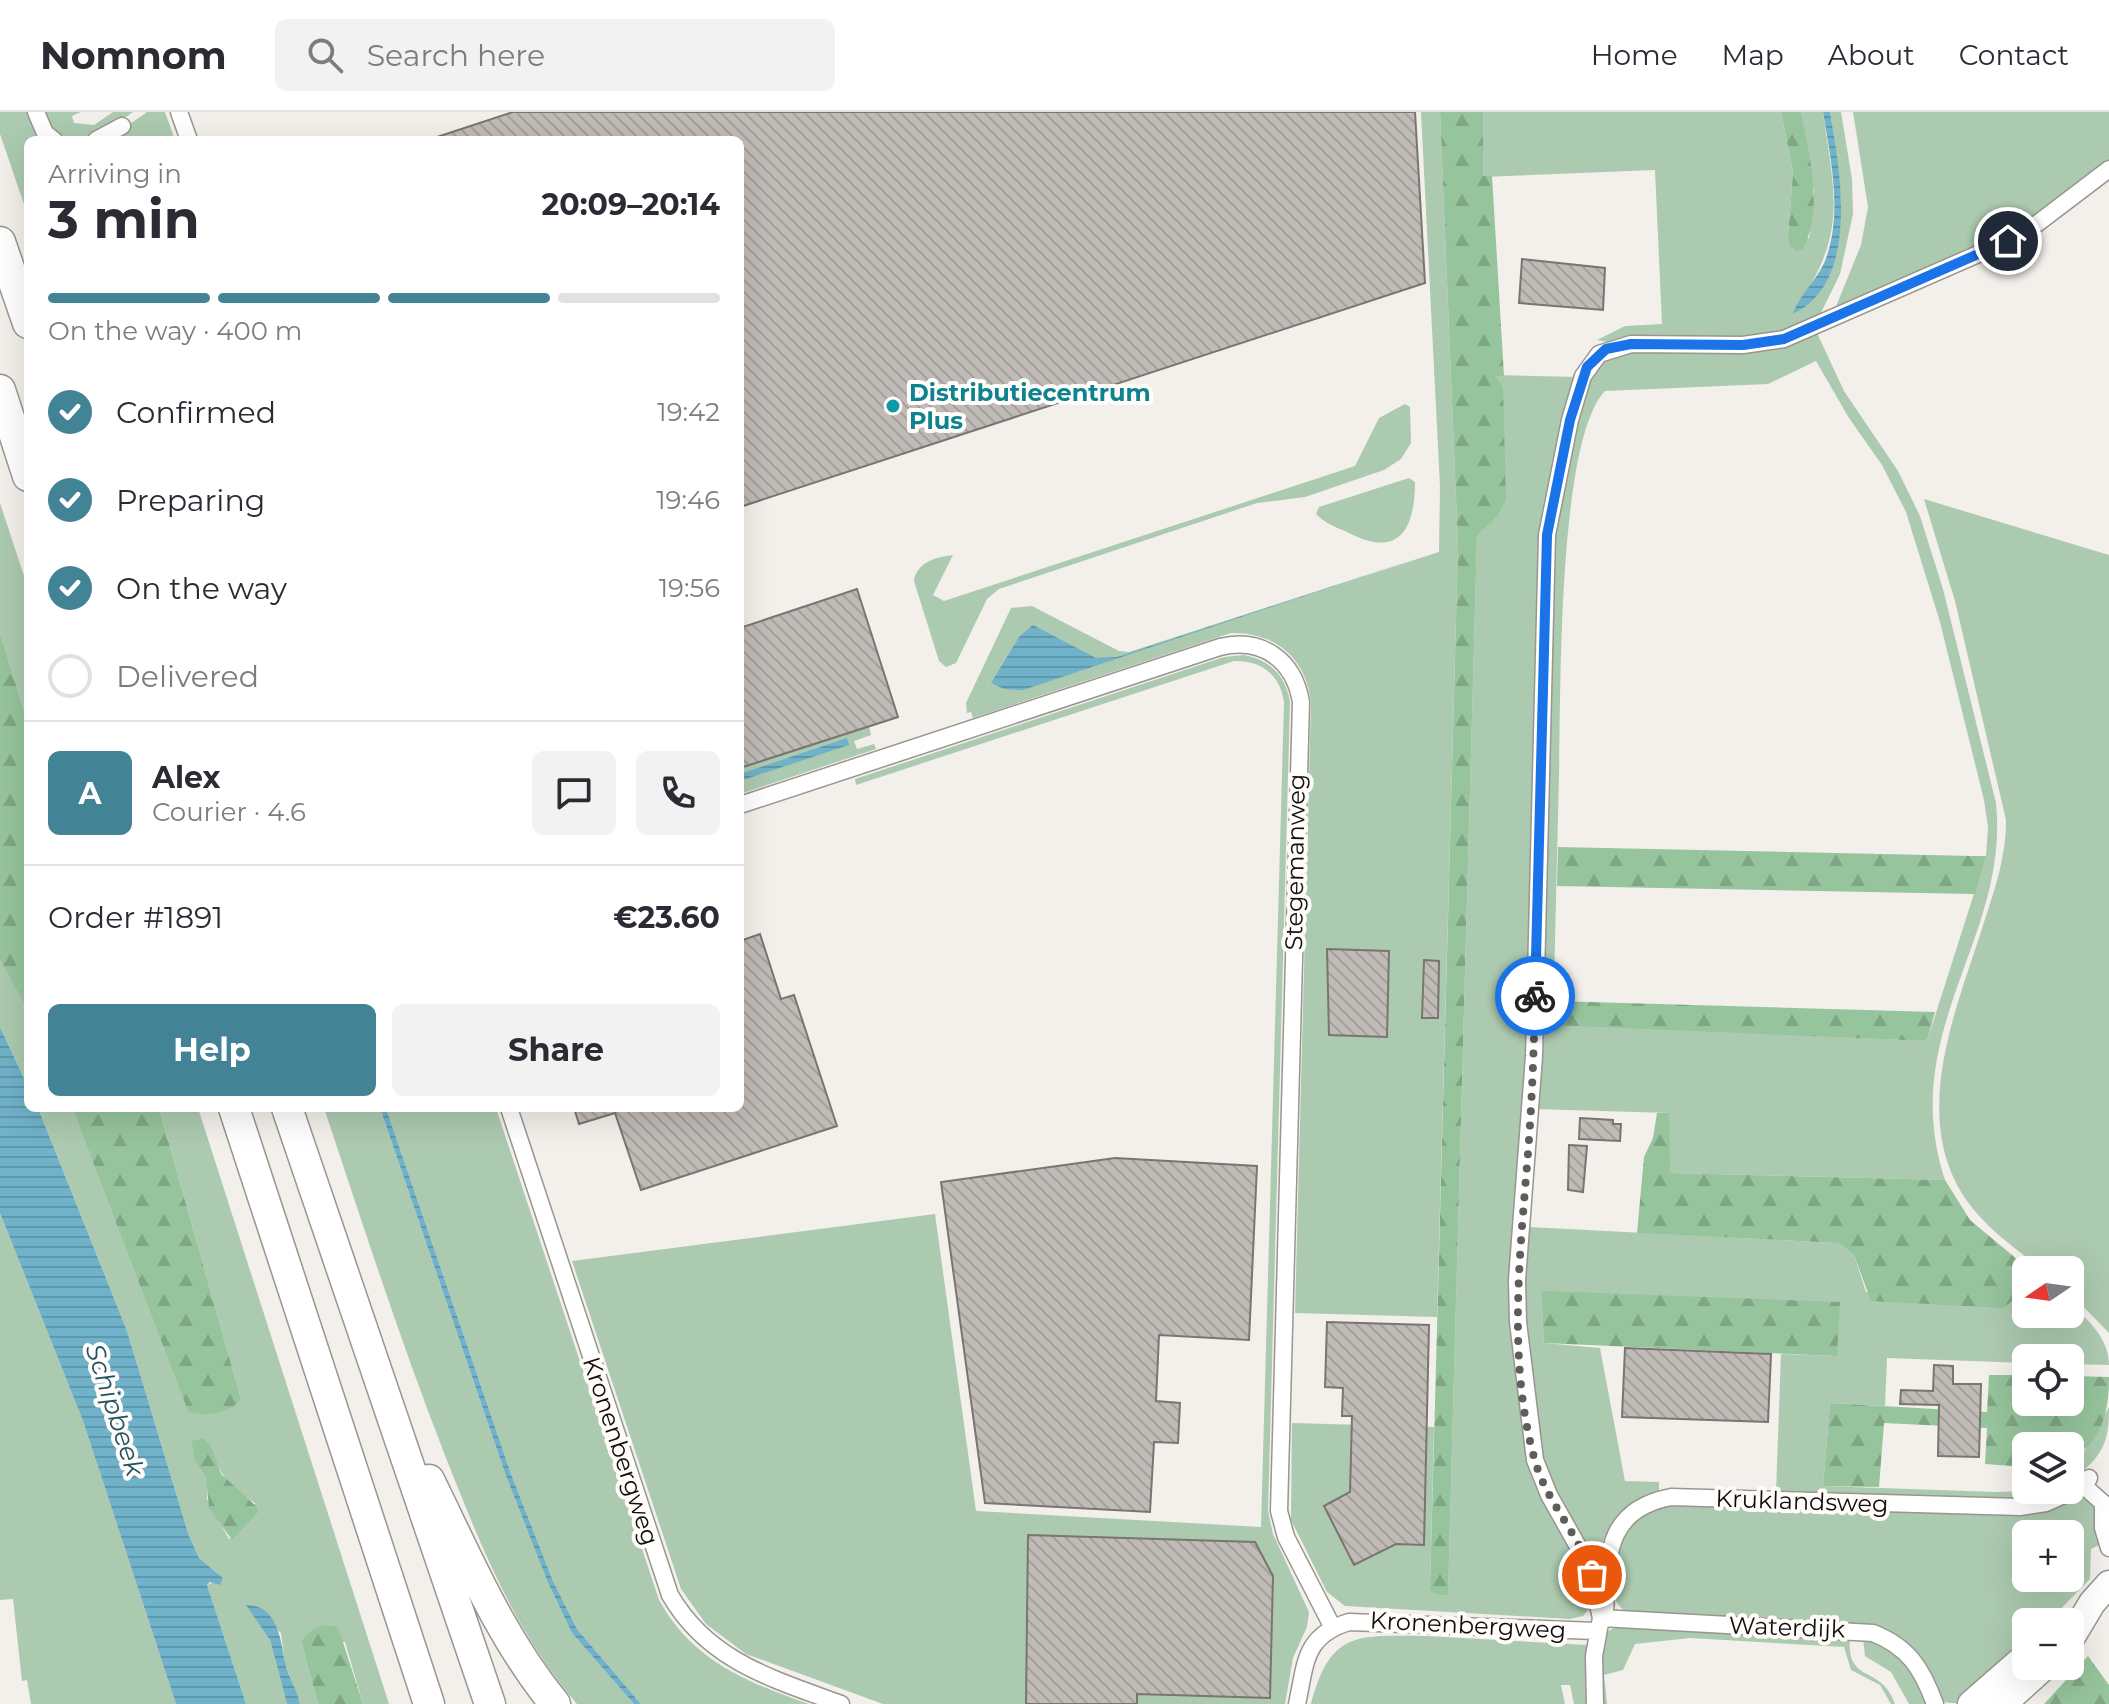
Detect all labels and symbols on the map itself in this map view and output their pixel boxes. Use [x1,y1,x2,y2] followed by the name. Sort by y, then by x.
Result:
[1974,207,2042,275] pin
[909,378,1151,435] place label: Distributiecentrum Plus
[884,397,902,415] marker: Distributiecentrum Plus
[1279,773,1311,951] street label: Stegemanweg
[1495,956,1575,1036] courier
[2012,1256,2084,1328] north arrow
[79,1340,152,1482] water label: Schipbeek
[577,1353,665,1549] street label: Kronenbergweg
[1715,1483,1889,1519] street label: Kruklandsweg
[1558,1541,1626,1609] pin
[1369,1605,1567,1645] street label: Kronenbergweg
[1728,1610,1846,1644] street label: Waterdijk

